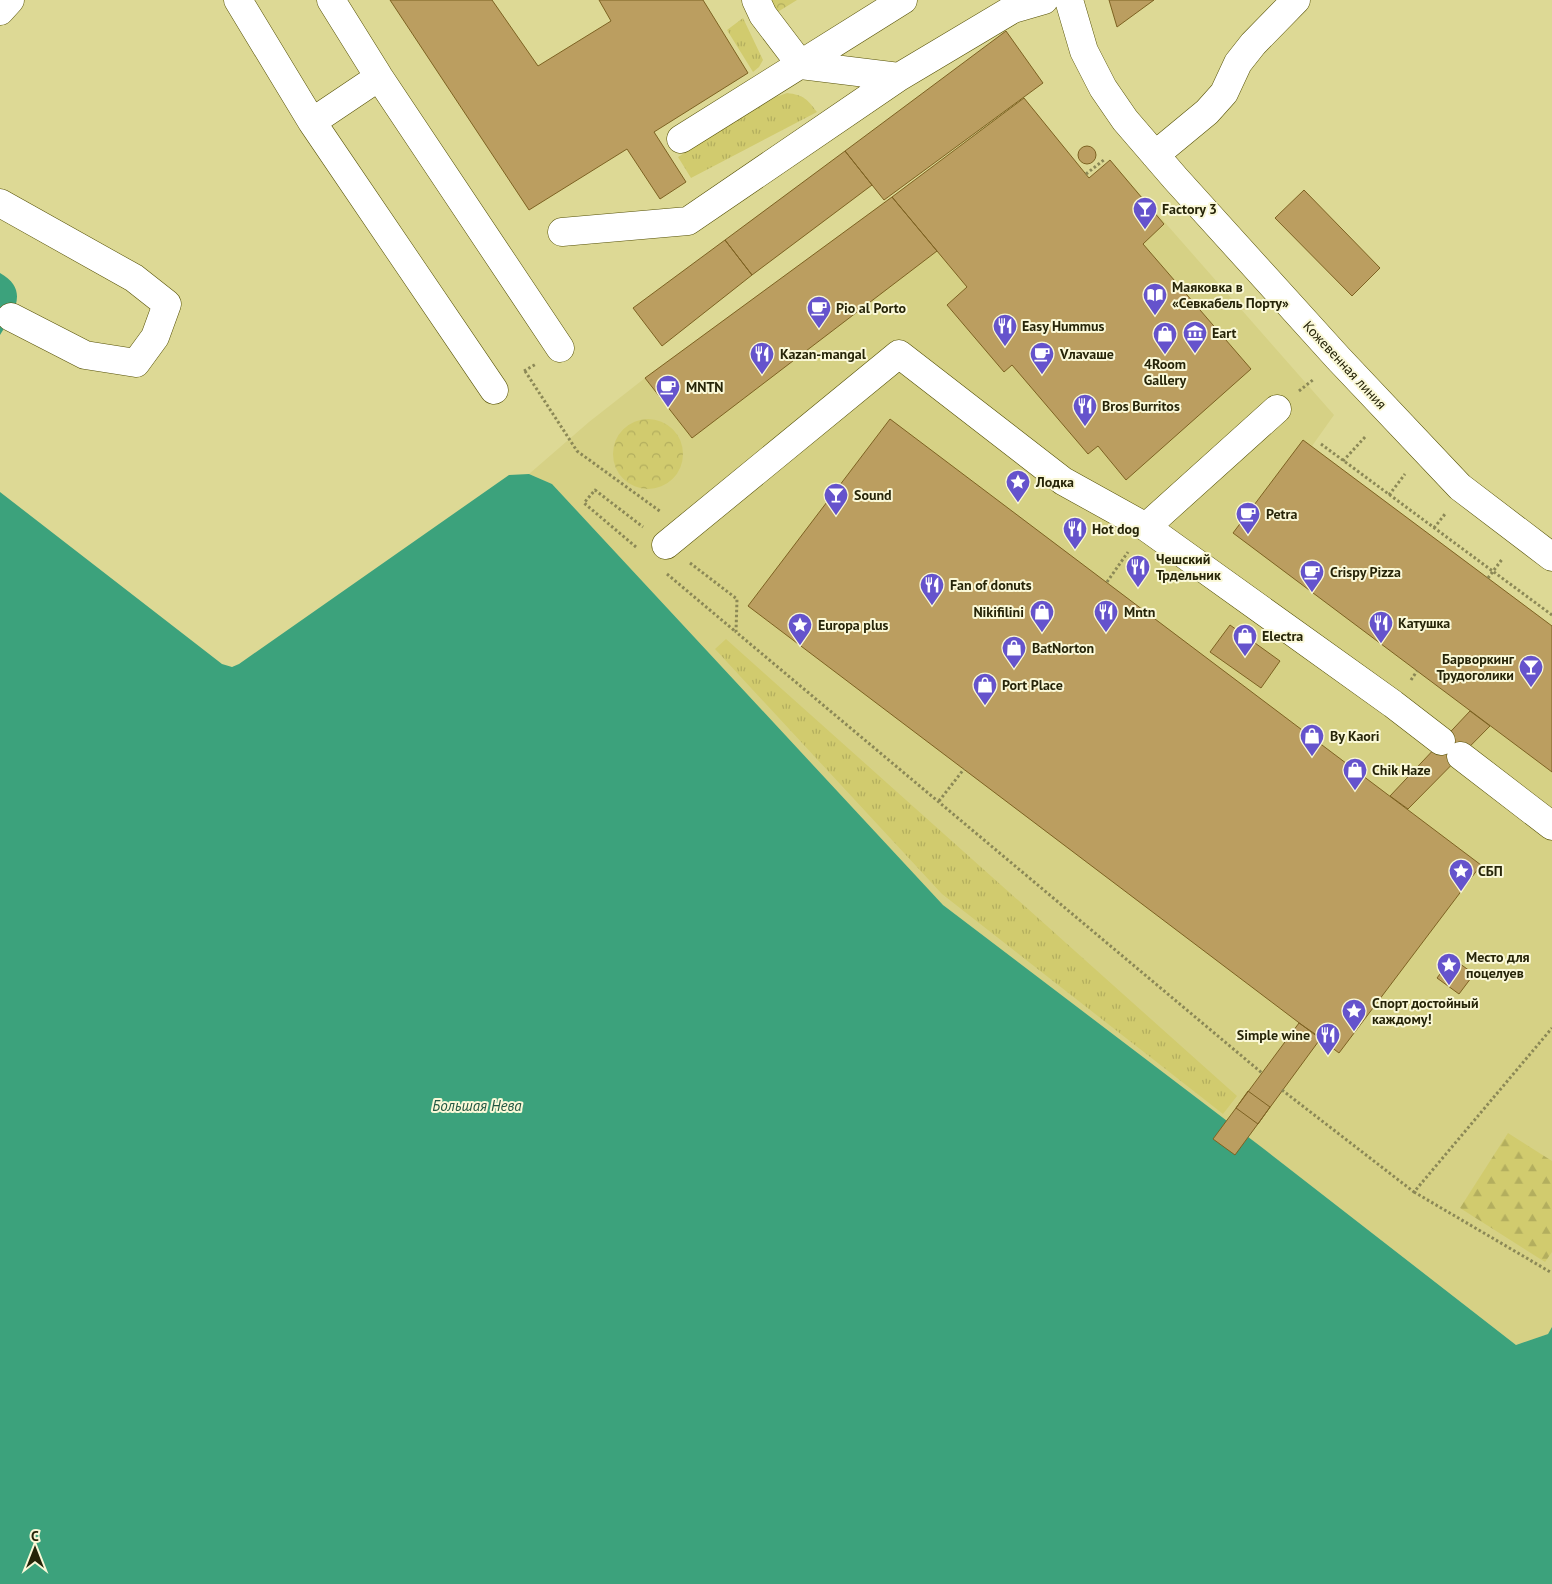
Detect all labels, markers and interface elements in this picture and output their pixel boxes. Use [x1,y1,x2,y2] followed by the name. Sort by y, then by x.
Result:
[1132,196,1158,230] bar icon: Factory 3
[1162,200,1217,218] place label: Factory 3
[1172,278,1289,312] place label: Маяковка в «Севкабель Порту»
[1142,282,1168,316] library icon: Маяковка в «Севкабель Порту»
[806,295,832,329] cafe icon: Pio al Porto
[836,299,907,317] place label: Pio al Porto
[992,313,1018,347] restaurant icon: Easy Hummus
[1022,317,1105,335] place label: Easy Hummus
[1299,317,1391,413] street label: Кожевенная линия
[1182,320,1208,354] museum icon: Eart
[1152,321,1178,355] shop icon: 4Room Gallery
[1212,324,1237,342] place label: Eart
[749,341,775,375] restaurant icon: Kazan-mangal
[1029,341,1055,375] cafe icon: Vлаvаше
[780,345,867,363] place label: Kazan-mangal
[1059,345,1114,363] place label: Vлаvаше
[1144,355,1187,389] place label: 4Room Gallery
[655,374,681,408] cafe icon: MNTN
[686,378,724,396] place label: MNTN
[1072,393,1098,427] restaurant icon: Bros Burritos
[1102,397,1180,415] place label: Bros Burritos
[1005,469,1031,503] place icon: Лодка
[1035,473,1074,491] place label: Лодка
[823,482,849,516] bar icon: Sound
[854,486,892,504] place label: Sound
[1235,501,1261,535] cafe icon: Petra
[1266,505,1297,523] place label: Petra
[1062,516,1088,550] restaurant icon: Hot dog
[1092,520,1140,538] place label: Hot dog
[1156,550,1221,584] place label: Чешский Трдельник
[1125,554,1151,588] restaurant icon: Чешский Трдельник
[1299,559,1325,593] cafe icon: Crispy Pizza
[1330,563,1401,581] place label: Crispy Pizza
[919,572,945,606] restaurant icon: Fan of donuts
[950,576,1032,594] place label: Fan of donuts
[1029,599,1055,633] shop icon: Nikifilini
[1093,599,1119,633] restaurant icon: Mntn
[973,603,1024,621] place label: Nikifilini
[1124,603,1155,621] place label: Mntn
[1368,610,1394,644] restaurant icon: Катушка
[787,612,813,646] place icon: Europa plus
[1398,614,1450,632] place label: Катушка
[818,616,889,634] place label: Europa plus
[1232,623,1258,657] shop icon: Electra
[1262,627,1303,645] place label: Electra
[1001,635,1027,669] shop icon: BatNorton
[1032,639,1094,657] place label: BatNorton
[1437,650,1515,684] place label: Барворкинг Трудоголики
[1518,654,1544,688] bar icon: Барворкинг Трудоголики
[972,672,998,706] shop icon: Port Place
[1002,676,1063,694] place label: Port Place
[1299,723,1325,757] shop icon: By Kaori
[1330,727,1380,745] place label: By Kaori
[1342,757,1368,791] shop icon: Chik Haze
[1372,761,1431,779] place label: Chik Haze
[1448,858,1474,892] place icon: СБП
[1478,862,1503,880] place label: СБП
[1466,948,1530,982] place label: Место для поцелуев
[1436,952,1462,986] place icon: Место для поцелуев
[1372,994,1479,1028] place label: Спорт достойный каждому!
[1341,998,1367,1032] place icon: Спорт достойный каждому!
[1315,1022,1341,1056] restaurant icon: Simple wine
[1237,1026,1310,1044] place label: Simple wine
[432,1096,522,1115] water label: Большая Нева
[10,1524,60,1574] north arrow
[31,1527,39,1545] text: С

